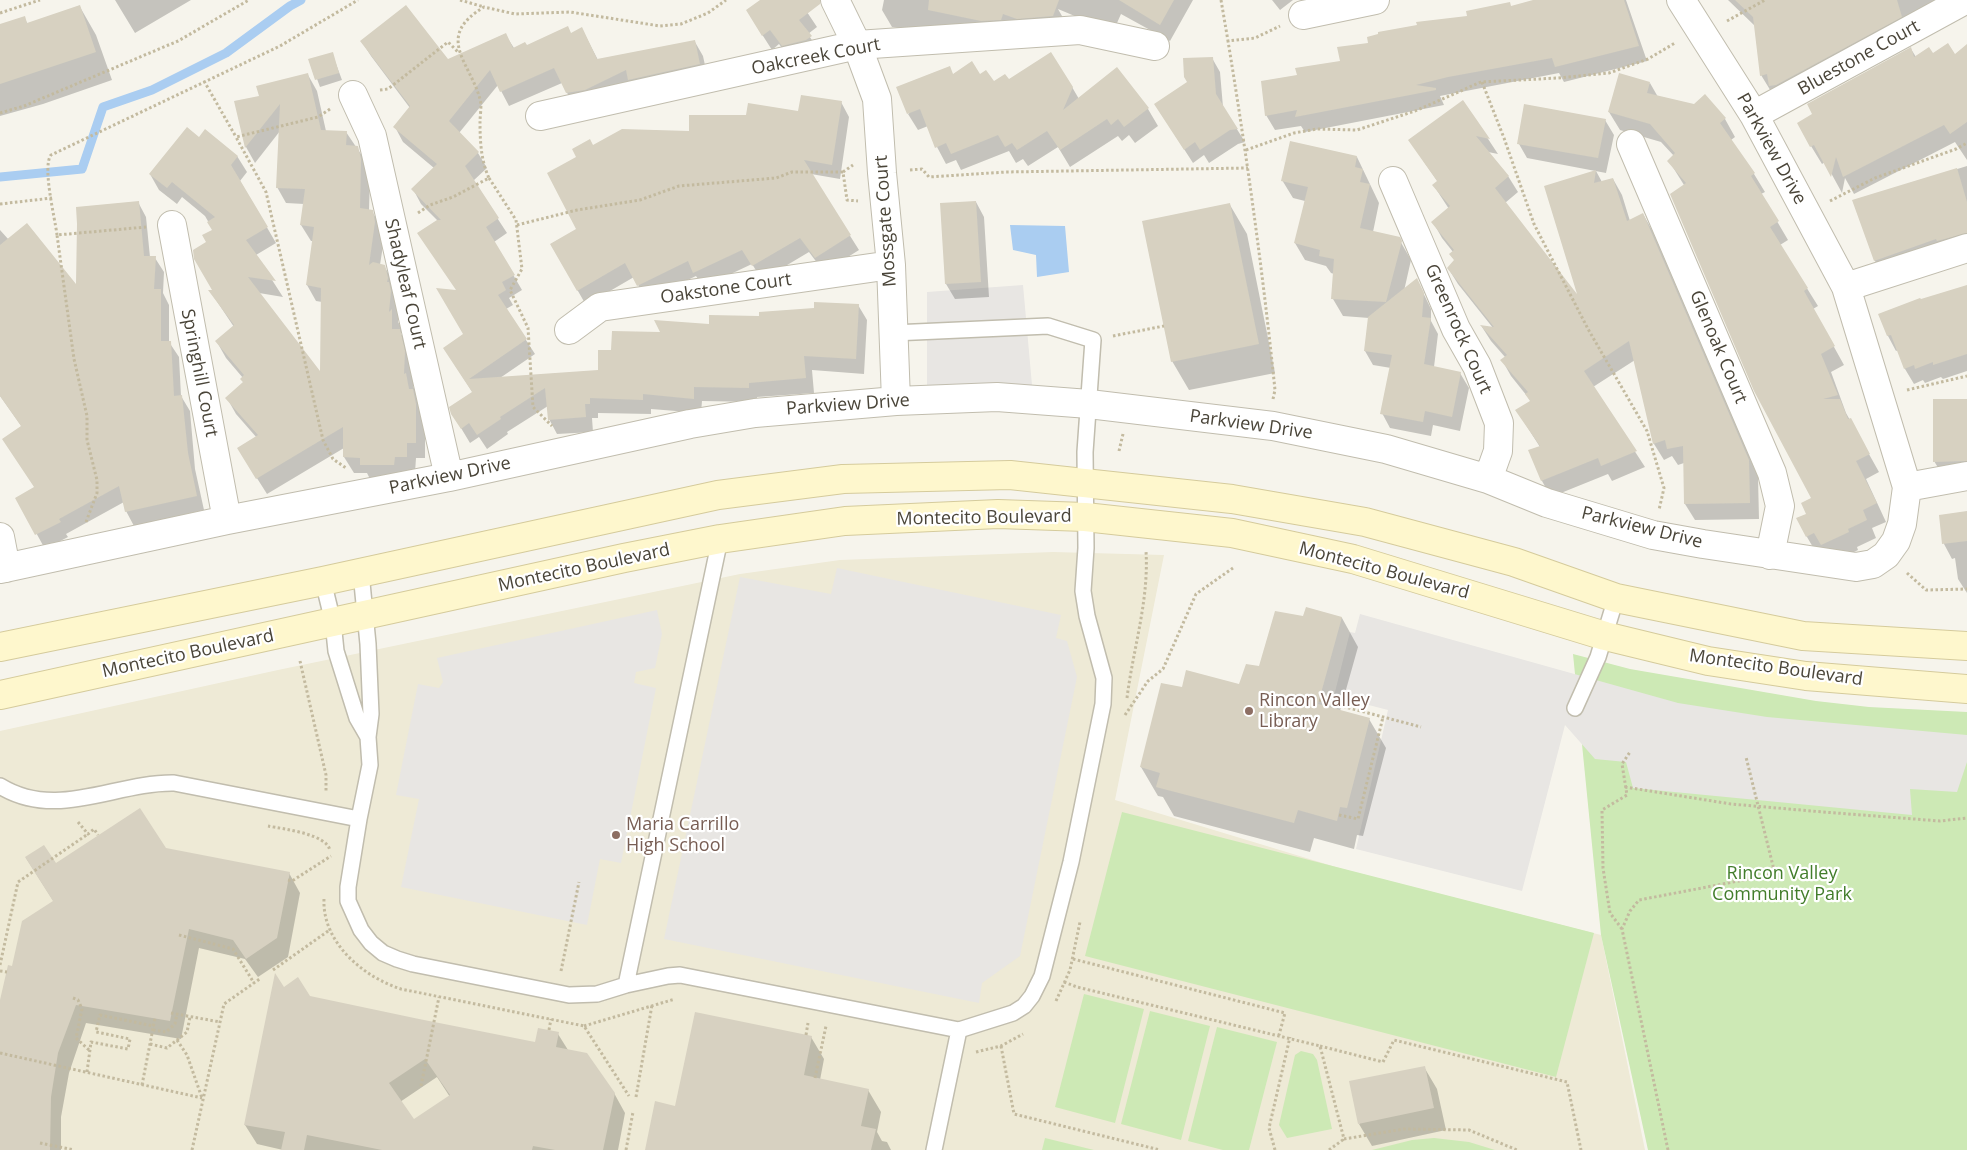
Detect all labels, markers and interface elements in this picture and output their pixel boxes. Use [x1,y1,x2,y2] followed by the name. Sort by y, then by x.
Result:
[1794,16,1924,100] street label: Bluestone Court
[750,34,882,80] street label: Oakcreek Court
[1732,90,1810,208] street label: Parkview Drive
[871,154,901,288] street label: Mossgate Court
[379,217,431,351] street label: Shadyleaf Court
[1420,261,1496,397] street label: Greenrock Court
[659,269,793,309] street label: Oakstone Court
[1684,287,1752,407] street label: Glenoak Court
[176,307,222,439] street label: Springhill Court
[785,390,911,420] street label: Parkview Drive
[1188,406,1314,444] street label: Parkview Drive
[387,453,513,499] street label: Parkview Drive
[1579,503,1705,553] street label: Parkview Drive
[896,506,1072,530] street label: Montecito Boulevard
[1297,538,1471,604] street label: Montecito Boulevard
[496,539,672,597] street label: Montecito Boulevard
[100,625,276,683] street label: Montecito Boulevard
[1688,645,1864,691] street label: Montecito Boulevard
[1259,690,1370,732] place label: Rincon Valley Library
[1243,705,1255,717] marker: Rincon Valley Library
[626,814,739,856] place label: Maria Carrillo High School
[610,829,622,841] marker: Maria Carrillo High School
[1712,863,1852,906] park label: Rincon Valley Community Park

